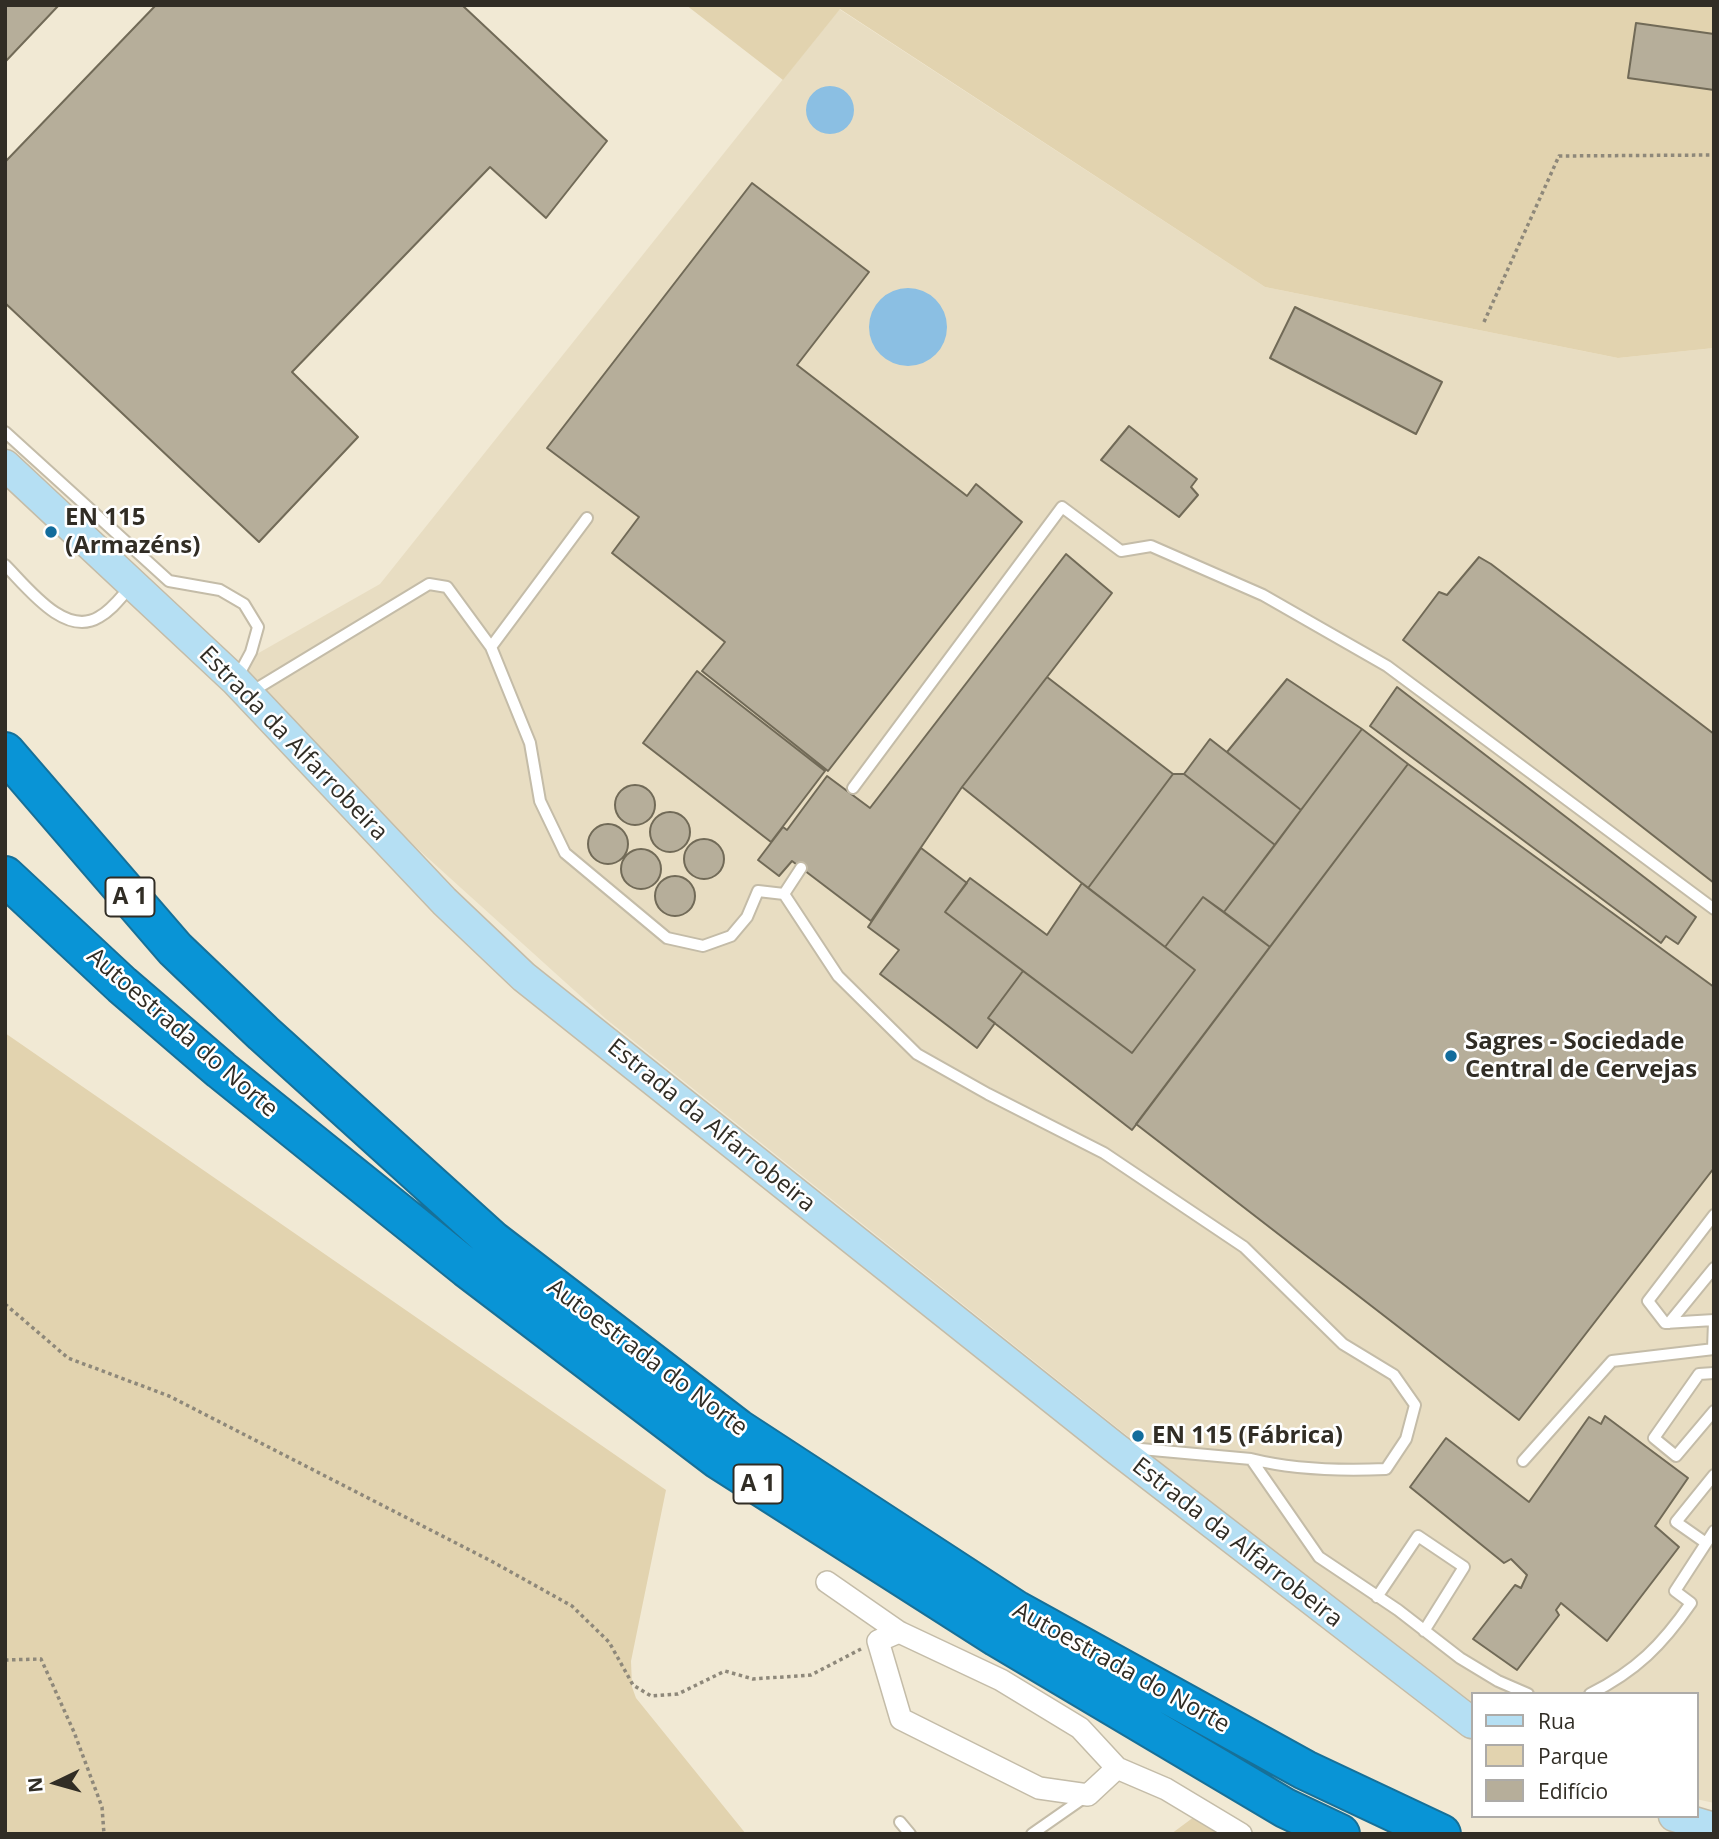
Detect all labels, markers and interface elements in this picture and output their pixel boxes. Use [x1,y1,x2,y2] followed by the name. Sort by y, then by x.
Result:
[65,504,200,560] place label: EN 115 (Armazéns)
[43,524,59,540] marker: EN 115 (Armazéns)
[193,641,393,847] street label: Estrada da Alfarrobeira
[106,877,154,916] road number: A 1
[81,942,283,1124] street label: Autoestrada do Norte
[1465,1028,1697,1084] place label: Sagres - Sociedade Central de Cervejas
[601,1033,821,1219] street label: Estrada da Alfarrobeira
[1443,1048,1459,1064] marker: Sagres - Sociedade Central de Cervejas
[541,1273,753,1443] street label: Autoestrada do Norte
[1152,1422,1343,1450] place label: EN 115 (Fábrica)
[1130,1428,1146,1444] marker: EN 115 (Fábrica)
[1126,1452,1348,1634] street label: Estrada da Alfarrobeira
[734,1464,782,1504] road number: A 1
[1008,1596,1234,1740] street label: Autoestrada do Norte
[1470,1692,1698,1818] legend
[1538,1707,1576,1735] text: Rua
[1538,1742,1608,1770] text: Parque
[21,1748,91,1818] north arrow
[21,1776,49,1794] text: N
[1538,1777,1608,1805] text: Edifício

